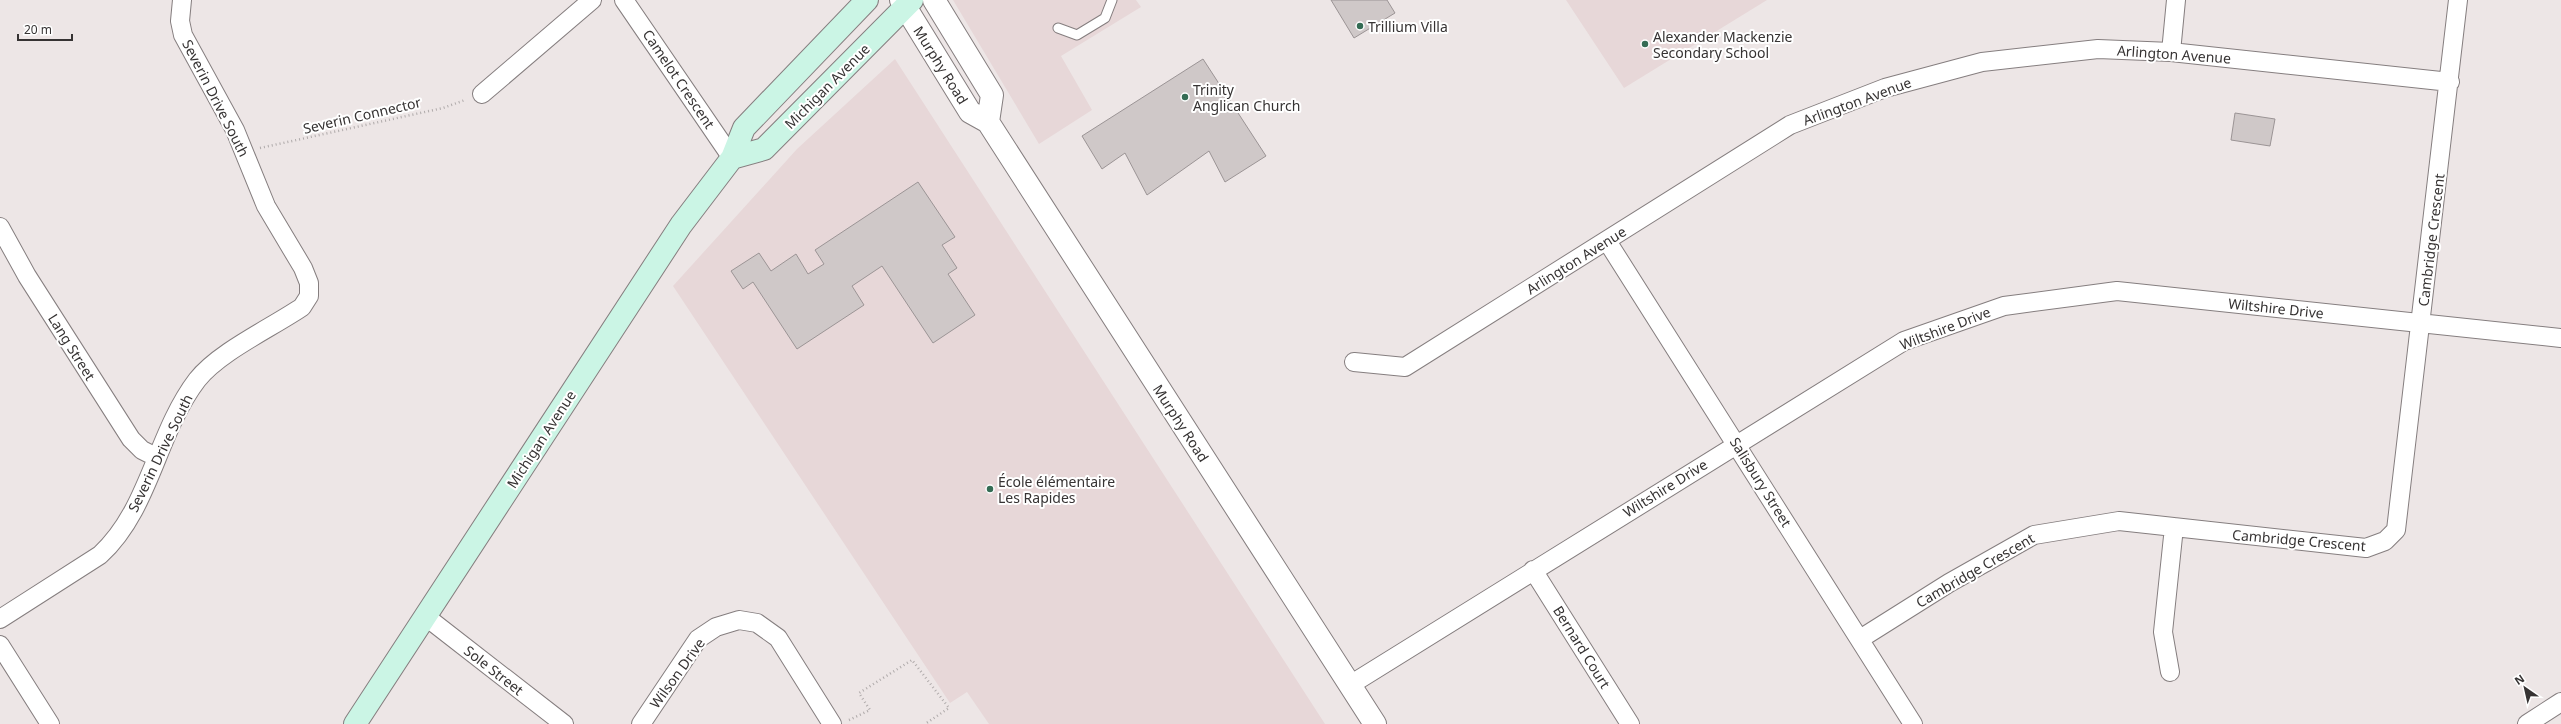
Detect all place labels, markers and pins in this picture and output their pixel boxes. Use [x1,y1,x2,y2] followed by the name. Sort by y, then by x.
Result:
[1368,17,1448,36] place label: Trillium Villa
[1355,21,1365,31] marker: Trillium Villa
[1653,27,1793,62] place label: Alexander Mackenzie Secondary School
[1640,39,1650,49] marker: Alexander Mackenzie Secondary School
[1193,80,1300,115] place label: Trinity Anglican Church
[1180,92,1190,102] marker: Trinity Anglican Church
[998,472,1115,507] place label: École élémentaire Les Rapides
[985,484,995,494] marker: École élémentaire Les Rapides

